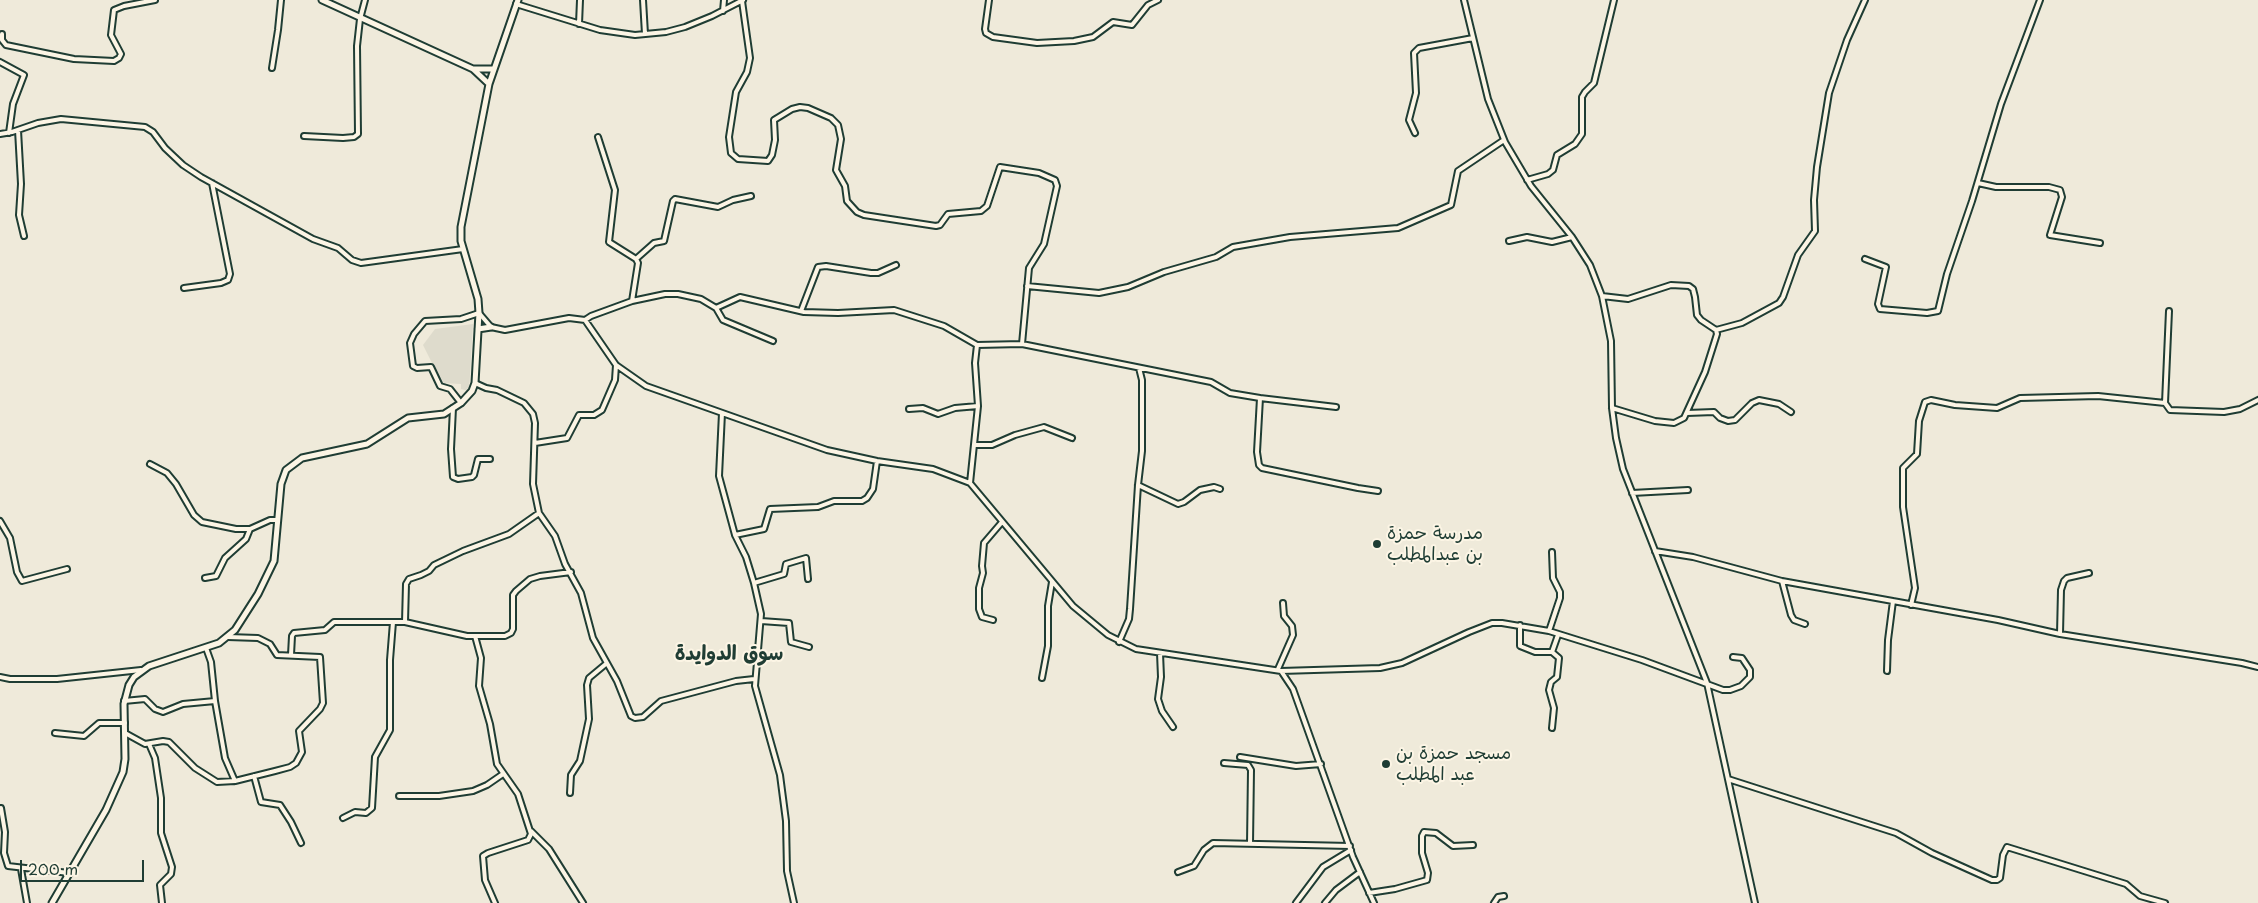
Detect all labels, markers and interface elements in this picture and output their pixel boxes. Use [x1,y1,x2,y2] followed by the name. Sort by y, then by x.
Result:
[1387,523,1483,566] place label: مدرسة حمزة بن عبدالمطلب
[1371,538,1383,550] marker: مدرسة حمزة بن عبدالمطلب
[675,642,783,666] district label: سوق الدوايدة
[1396,743,1511,786] place label: مسجد حمزة بن عبد المطلب
[1380,758,1392,770] marker: مسجد حمزة بن عبد المطلب
[22,850,146,882] scale bar
[28,857,78,880] text: 200 m

